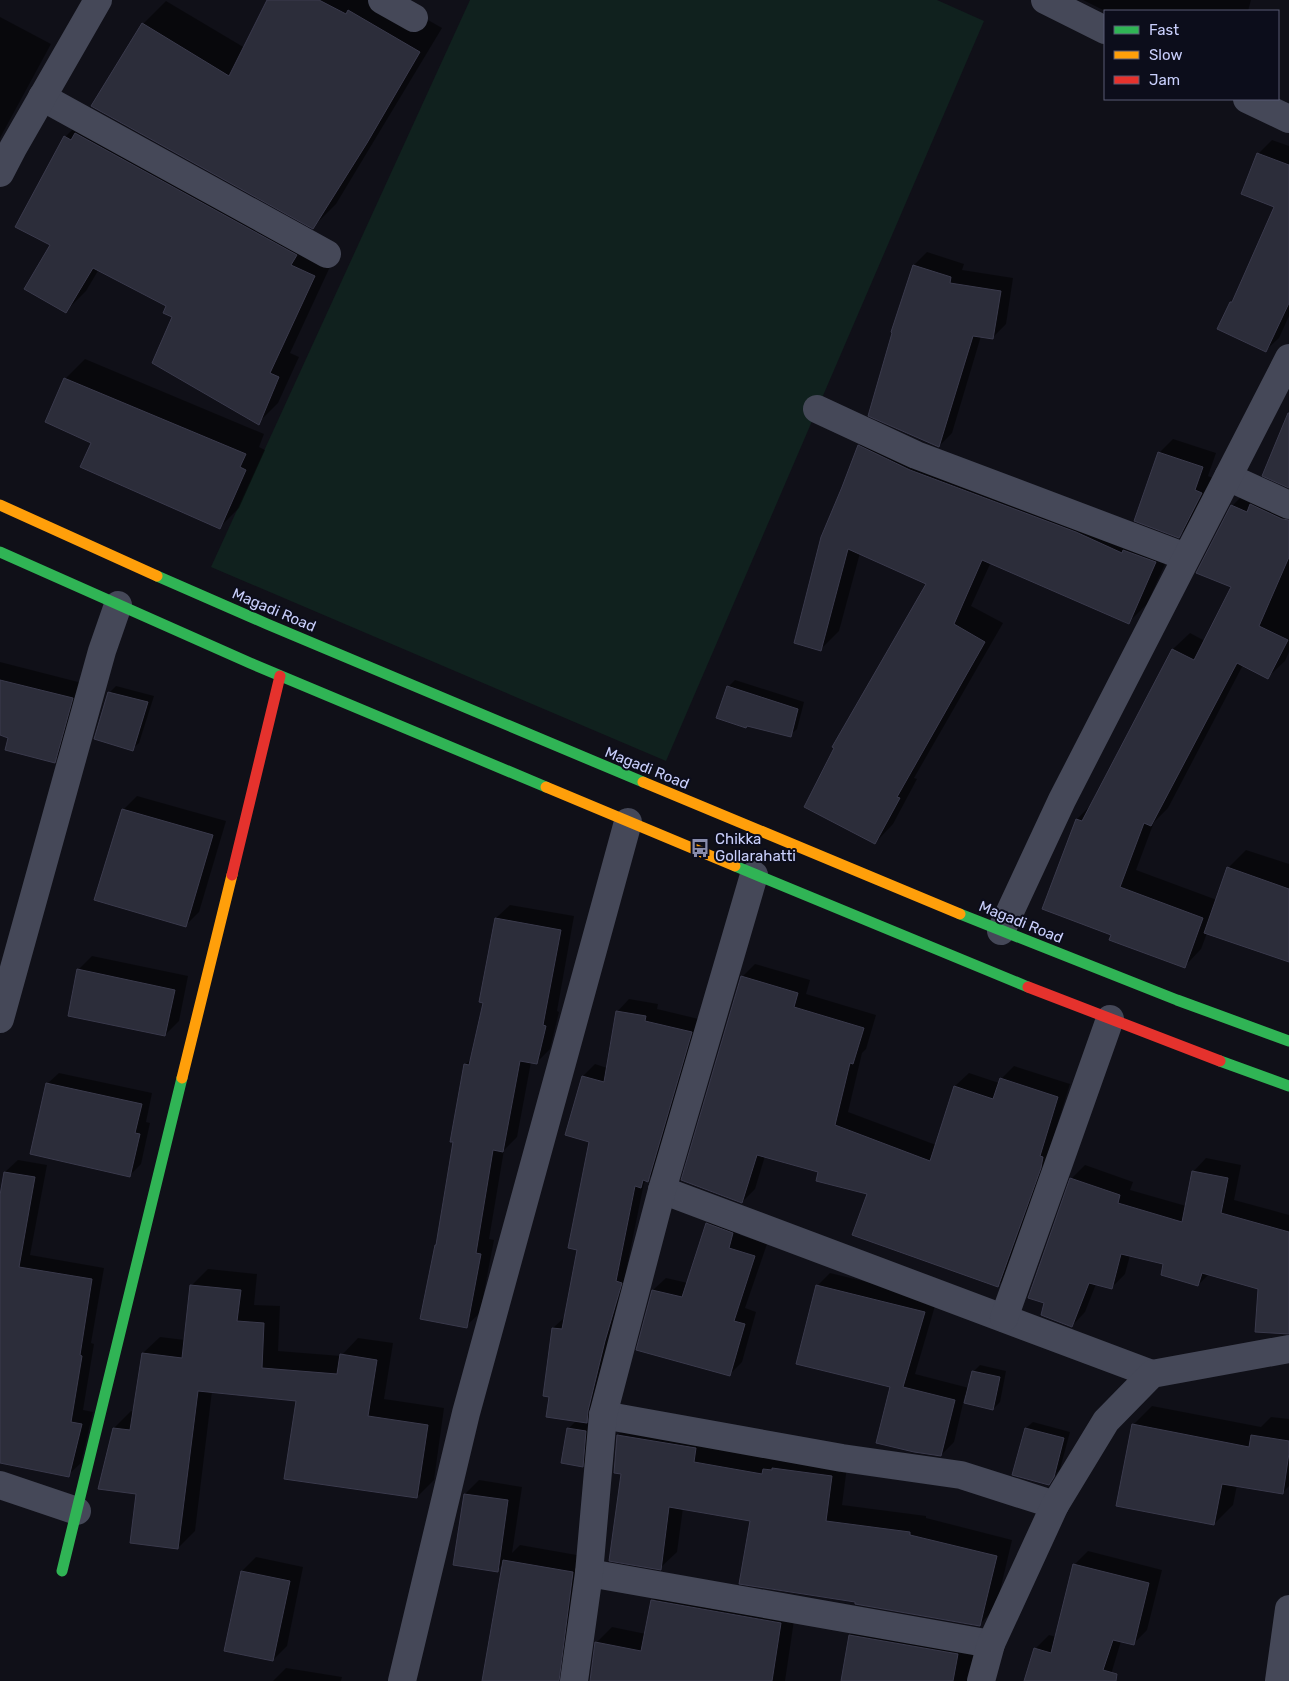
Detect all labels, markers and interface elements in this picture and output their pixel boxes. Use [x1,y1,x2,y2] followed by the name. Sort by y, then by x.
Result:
[1104,10,1279,100] legend
[1149,21,1179,39] text: Fast
[1149,46,1182,64] text: Slow
[1149,71,1180,89] text: Jam
[229,584,319,636] street label: Magadi Road
[602,743,692,793] street label: Magadi Road
[715,830,796,865] place label: Chikka Gollarahatti
[689,837,711,859] bus stop icon: Chikka Gollarahatti
[976,897,1066,947] street label: Magadi Road

